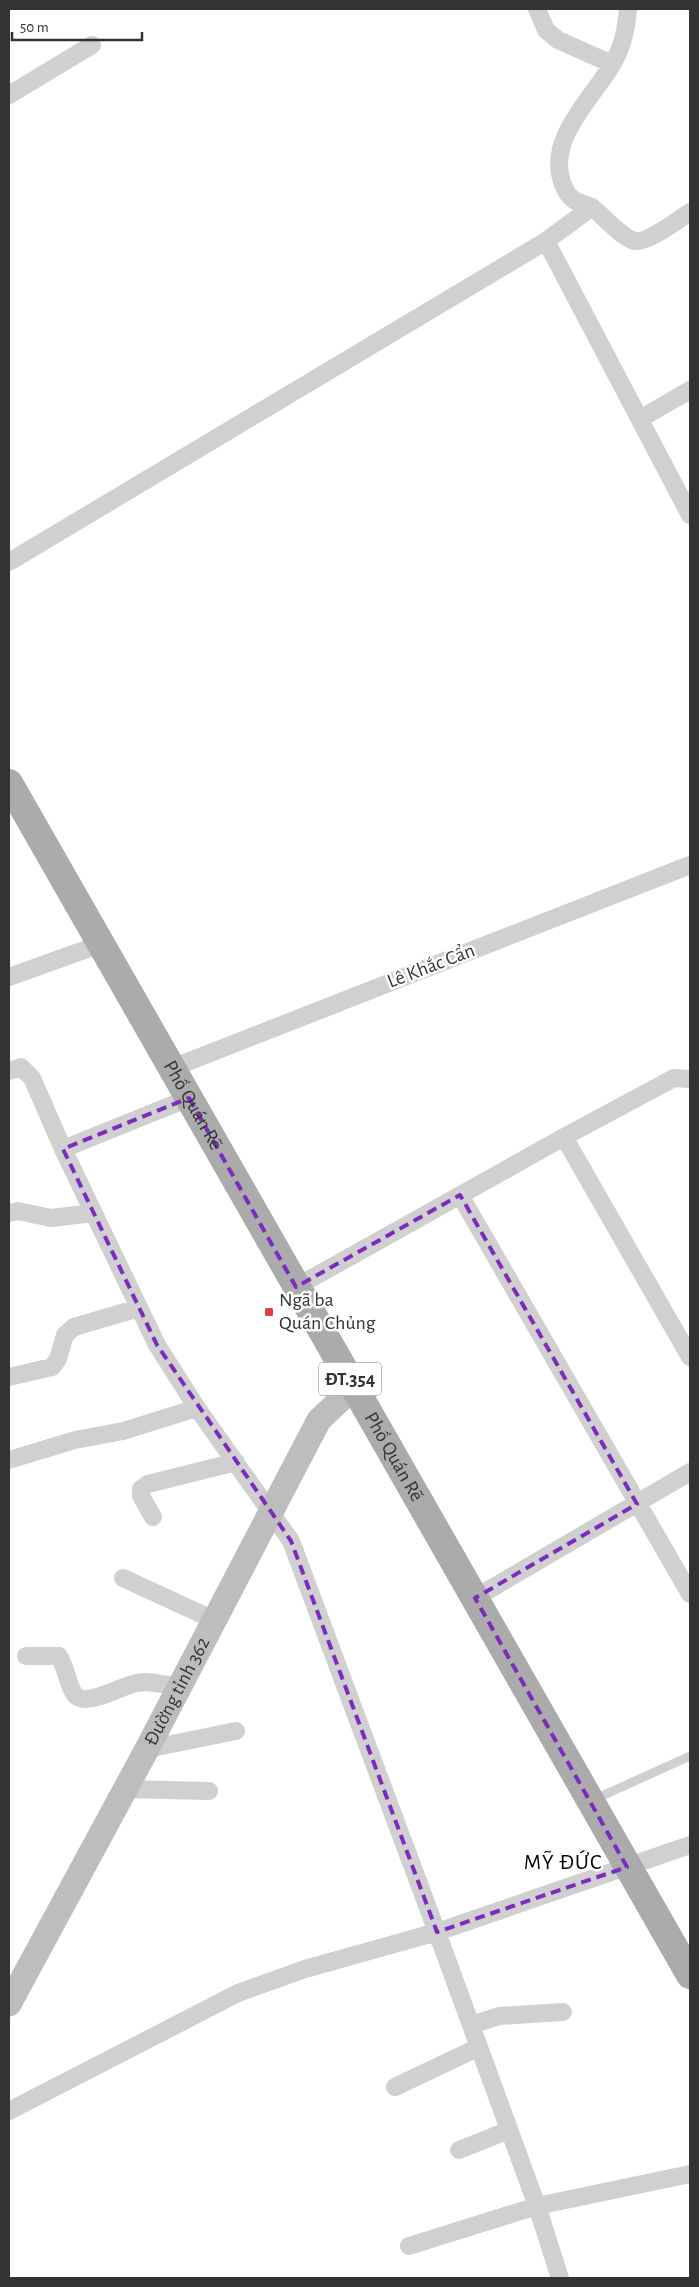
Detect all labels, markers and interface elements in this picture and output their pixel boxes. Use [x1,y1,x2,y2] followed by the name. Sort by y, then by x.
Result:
[12,10,142,42] scale bar
[20,20,49,35] text: 50 m
[385,940,477,992] street label: Lê Khắc Cẩn
[160,1057,226,1153] street label: Phố Quán Rẽ
[279,1290,376,1333] place label: Ngã ba Quán Chủng
[263,1306,275,1318] marker: Ngã ba Quán Chủng
[319,1362,381,1396] road number: ĐT.354
[361,1409,427,1505] street label: Phố Quán Rẽ
[141,1634,214,1749] street label: Đường tỉnh 362
[524,1850,602,1873] district label: MỸ ĐỨC

